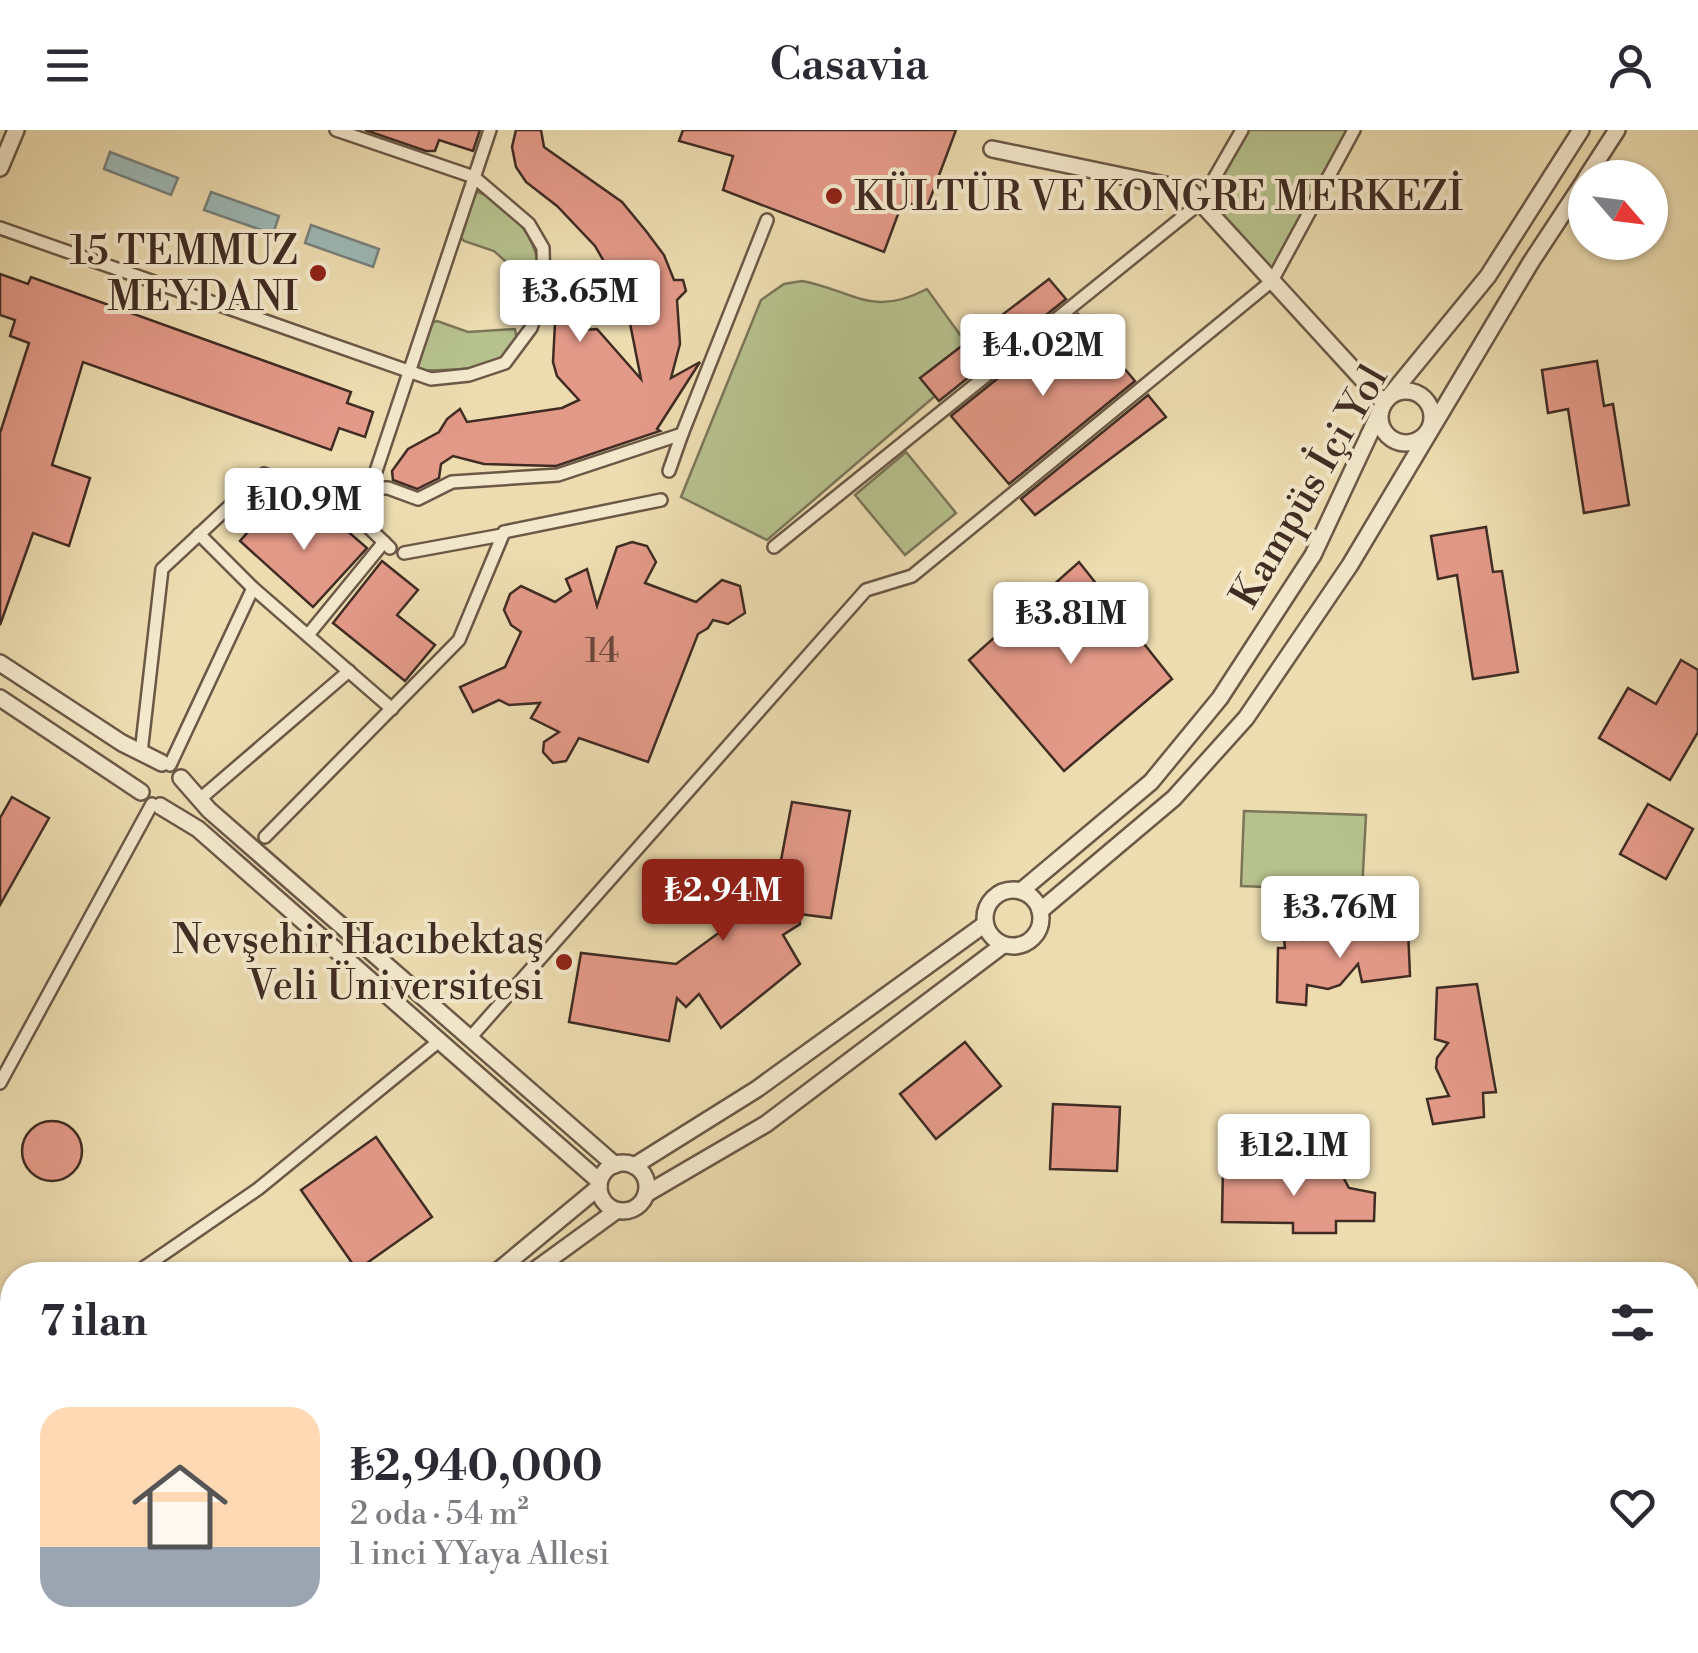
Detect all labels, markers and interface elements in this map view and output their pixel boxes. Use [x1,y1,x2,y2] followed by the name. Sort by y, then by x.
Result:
[769,37,929,94] text: Casavia
[40,38,95,93] icon: menu
[1603,38,1658,93] icon: person
[1568,160,1668,260] north arrow
[1568,160,1668,260] map controls
[854,170,1463,223] place label: KÜLTÜR VE KONGRE MERKEZİ
[823,185,845,207] marker: KÜLTÜR VE KONGRE MERKEZİ
[70,227,298,323] place label: 15 TEMMUZ MEYDANI
[499,260,661,345] pin: ₺3.65M
[307,262,329,284] marker: 15 TEMMUZ MEYDANI
[522,272,638,312] text: ₺3.65M
[962,314,1124,399] pin: ₺4.02M
[982,326,1104,366] text: ₺4.02M
[1218,355,1399,617] street label: Kampüs İçi Yol
[223,468,385,553] pin: ₺10.9M
[247,480,361,520] text: ₺10.9M
[990,582,1152,667] pin: ₺3.81M
[1015,594,1127,634] text: ₺3.81M
[585,630,619,673] house number: 14
[642,859,804,944] pin: ₺2.94M
[664,871,782,911] text: ₺2.94M
[1259,876,1421,961] pin: ₺3.76M
[1283,888,1397,928] text: ₺3.76M
[172,916,544,1012] place label: Nevşehir Hacıbektaş Veli Üniversitesi
[553,951,575,973] marker: Nevşehir Hacıbektaş Veli Üniversitesi
[1213,1114,1375,1199] pin: ₺12.1M
[1240,1126,1348,1166] text: ₺12.1M
[1605,1295,1660,1350] icon: filters
[40,1296,147,1349] text: 7 ilan
[350,1441,603,1494] text: ₺2,940,000
[120,1447,240,1567] icon: home
[1605,1480,1660,1535] icon: heart
[350,1494,529,1534] text: 2 oda · 54 m²
[350,1534,610,1574] text: 1 inci YYaya Allesi

